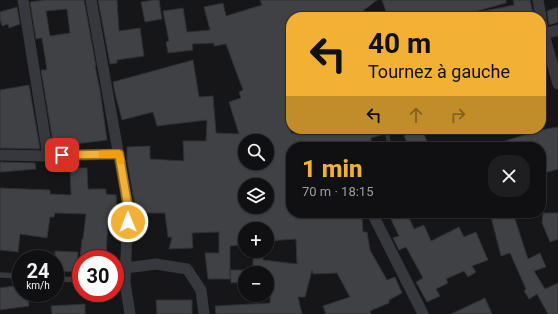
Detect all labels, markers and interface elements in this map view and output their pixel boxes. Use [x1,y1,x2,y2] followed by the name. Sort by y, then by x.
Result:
[368,27,431,60] text: 40 m
[302,28,354,80] icon: left
[368,61,510,82] text: Tournez à gauche
[363,104,385,126] icon: left
[405,104,427,126] icon: ahead
[447,104,469,126] icon: right
[238,134,274,302] map controls
[238,134,274,170] button: search
[45,138,79,172] pin
[51,144,73,166] icon: arrive
[302,155,363,183] text: 1 min
[488,155,530,197] button: close
[238,178,274,214] button: layers
[302,184,373,199] text: 70 m · 18:15
[107,201,149,243] position arrow
[238,222,274,258] button: +
[72,250,124,302] speed limit sign: 30
[27,259,49,283] text: 24
[238,266,274,302] button: −
[26,280,50,291] text: km/h

